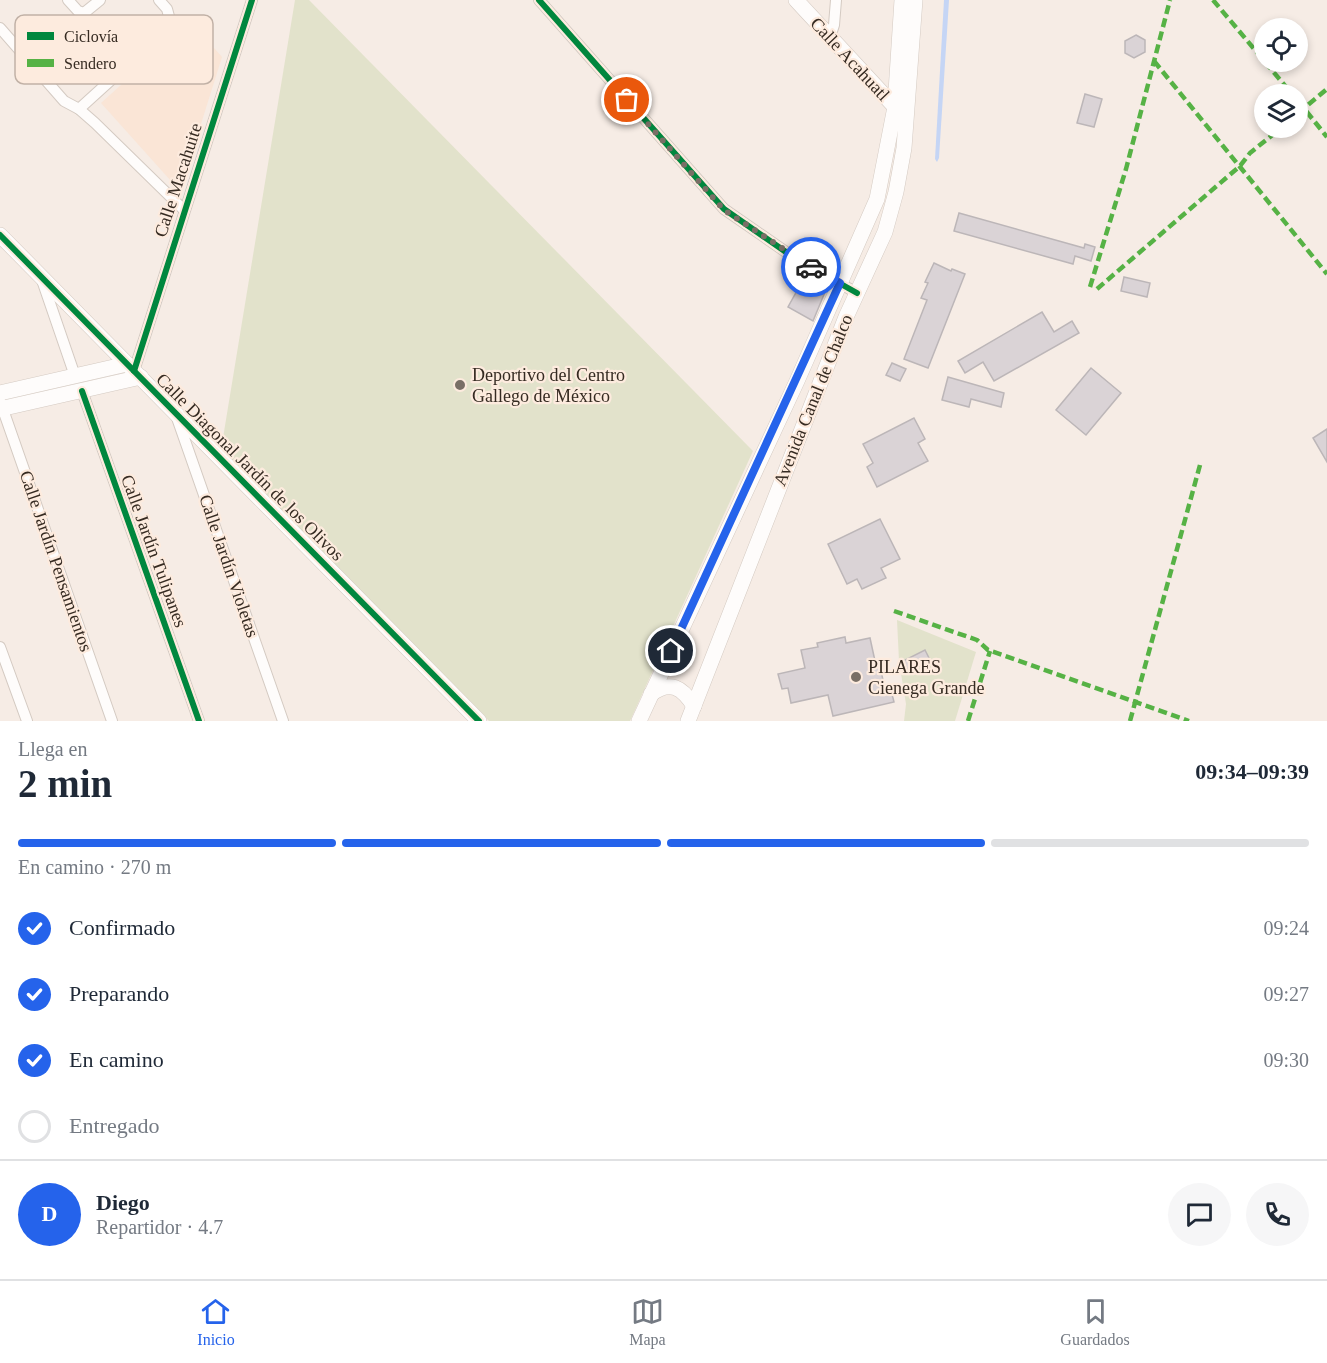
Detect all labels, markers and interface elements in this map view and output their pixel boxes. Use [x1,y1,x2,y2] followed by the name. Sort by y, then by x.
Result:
[806,13,894,105] street label: Calle Acahuatl
[15,15,213,84] legend
[1254,18,1308,138] map controls
[1254,18,1308,72] button: locate
[64,28,118,45] text: Ciclovía
[64,55,116,72] text: Sendero
[601,74,652,125] pin
[610,83,643,116] icon: bag
[1254,84,1308,138] button: layers
[150,121,206,239] street label: Calle Macahuite
[781,237,841,297] courier
[795,251,828,284] icon: car
[769,311,857,489] street label: Avenida Canal de Chalco
[472,365,625,406] place label: Deportivo del Centro Gallego de México
[152,369,348,565] street label: Calle Diagonal Jardín de los Olivos
[453,378,467,392] marker: Deportivo del Centro Gallego de México
[16,468,96,654] street label: Calle Jardín Pensamientos
[117,472,191,630] street label: Calle Jardín Tulipanes
[195,492,263,640] street label: Calle Jardín Violetas
[645,625,696,676] pin
[654,634,687,667] icon: home
[868,657,984,698] place label: PILARES Cienega Grande
[849,670,863,684] marker: PILARES Cienega Grande
[18,738,87,760] text: Llega en
[1195,759,1309,784] text: 09:34–09:39
[18,762,112,805] text: 2 min
[18,856,171,878] text: En camino · 270 m
[18,912,51,945] icon: check
[69,915,175,940] text: Confirmado
[1263,917,1309,939] text: 09:24
[18,978,51,1011] icon: check
[69,981,169,1006] text: Preparando
[1263,983,1309,1005] text: 09:27
[18,1044,51,1077] icon: check
[69,1047,164,1072] text: En camino
[1263,1049,1309,1071] text: 09:30
[69,1113,159,1138] text: Entregado
[1168,1183,1231,1246] button: chat
[1246,1183,1309,1246] button: phone
[96,1190,150,1215] text: Diego
[42,1201,57,1226] text: D
[96,1216,223,1238] text: Repartidor · 4.7
[197,1295,235,1349] tab: Inicio
[629,1295,666,1349] tab: Mapa
[1060,1295,1130,1349] tab: Guardados

